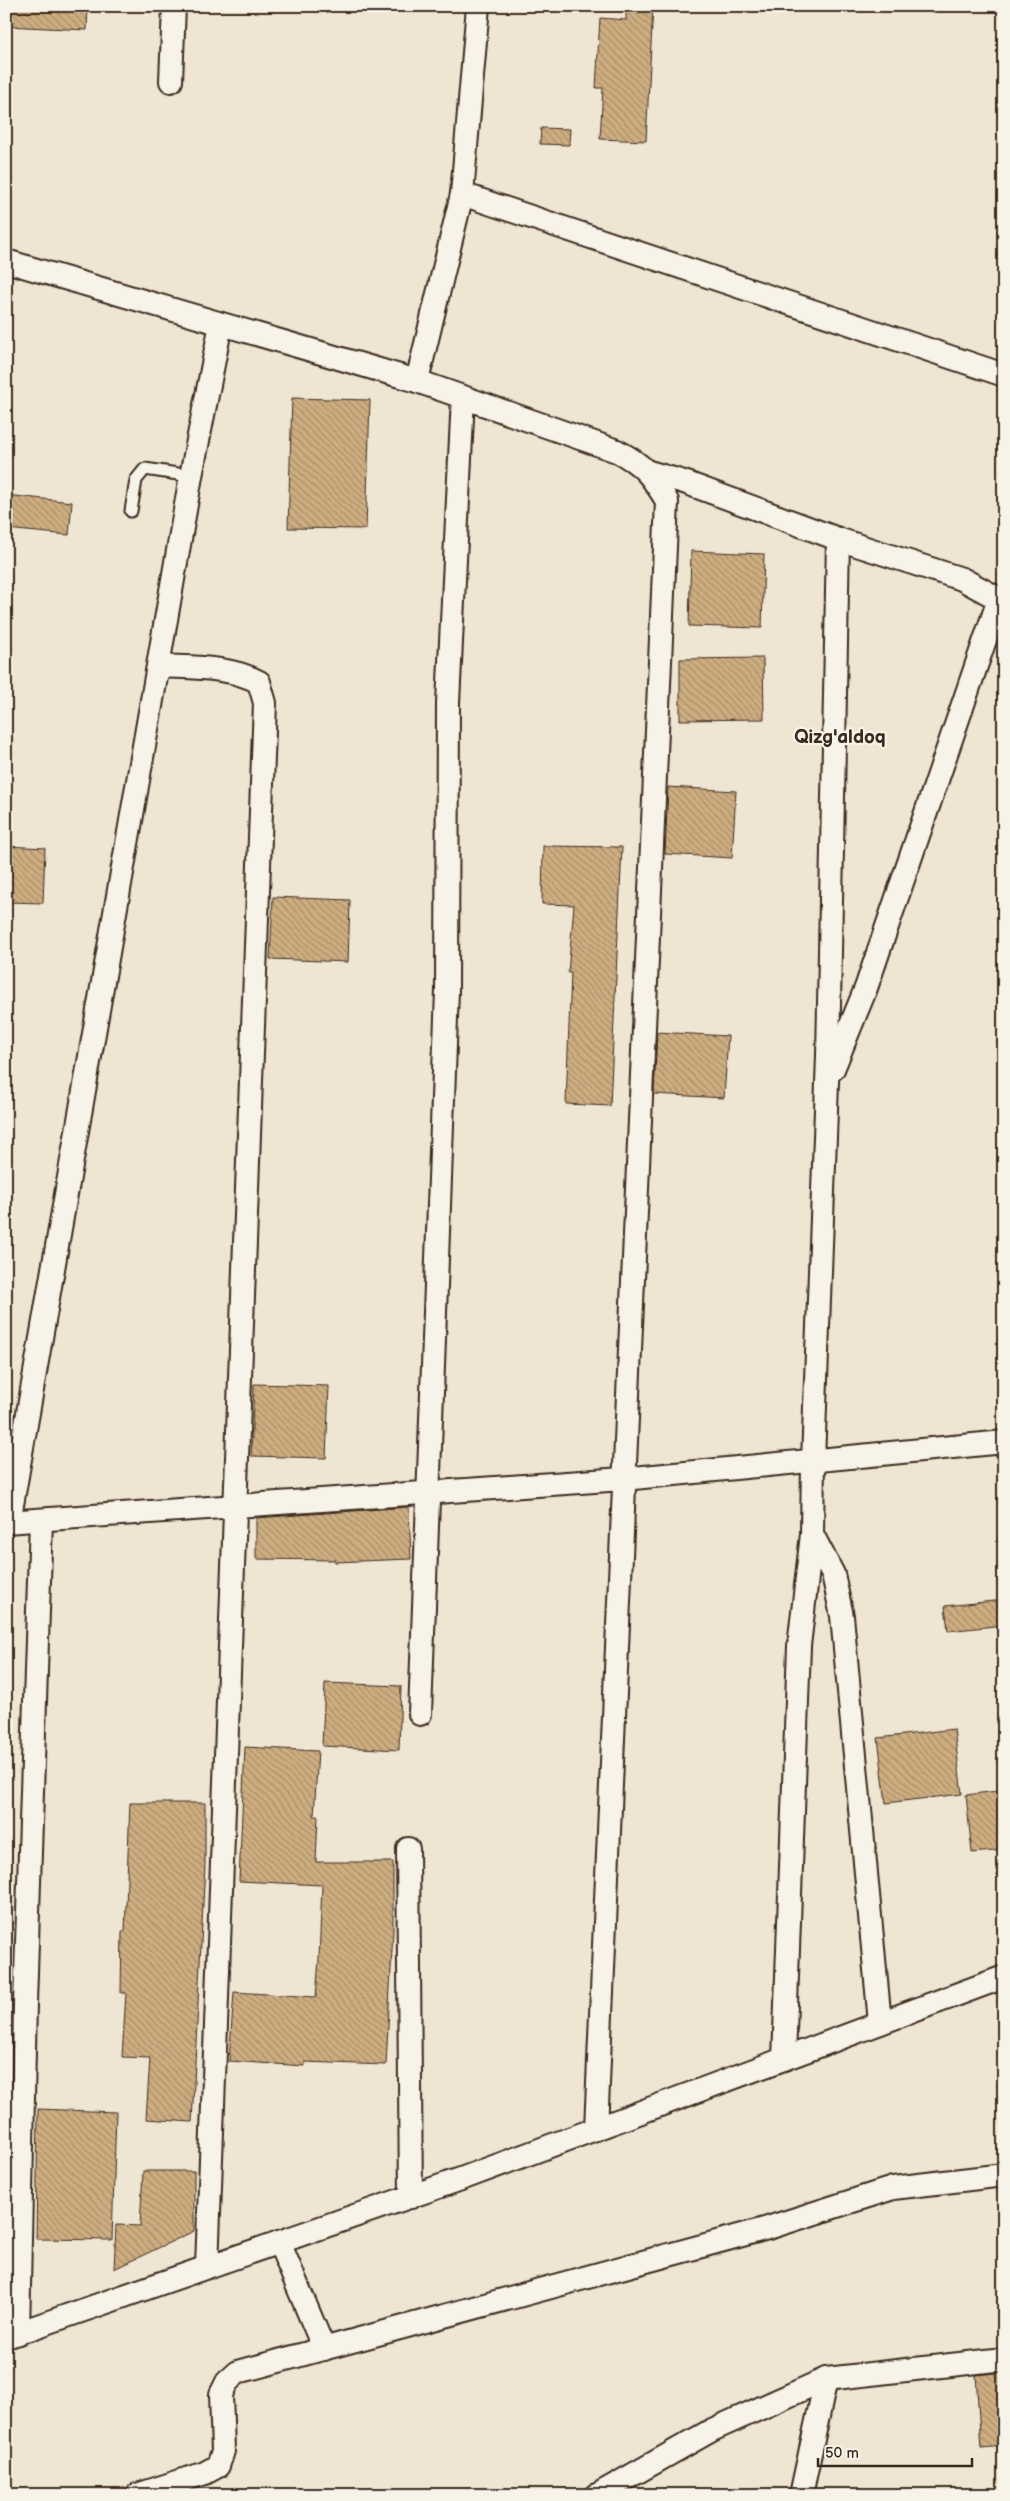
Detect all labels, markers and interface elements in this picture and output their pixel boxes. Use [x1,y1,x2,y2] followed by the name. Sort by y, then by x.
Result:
[794,726,886,749] district label: Qizg'aldoq
[818,2436,971,2468] scale bar
[825,2444,859,2463] text: 50 m

